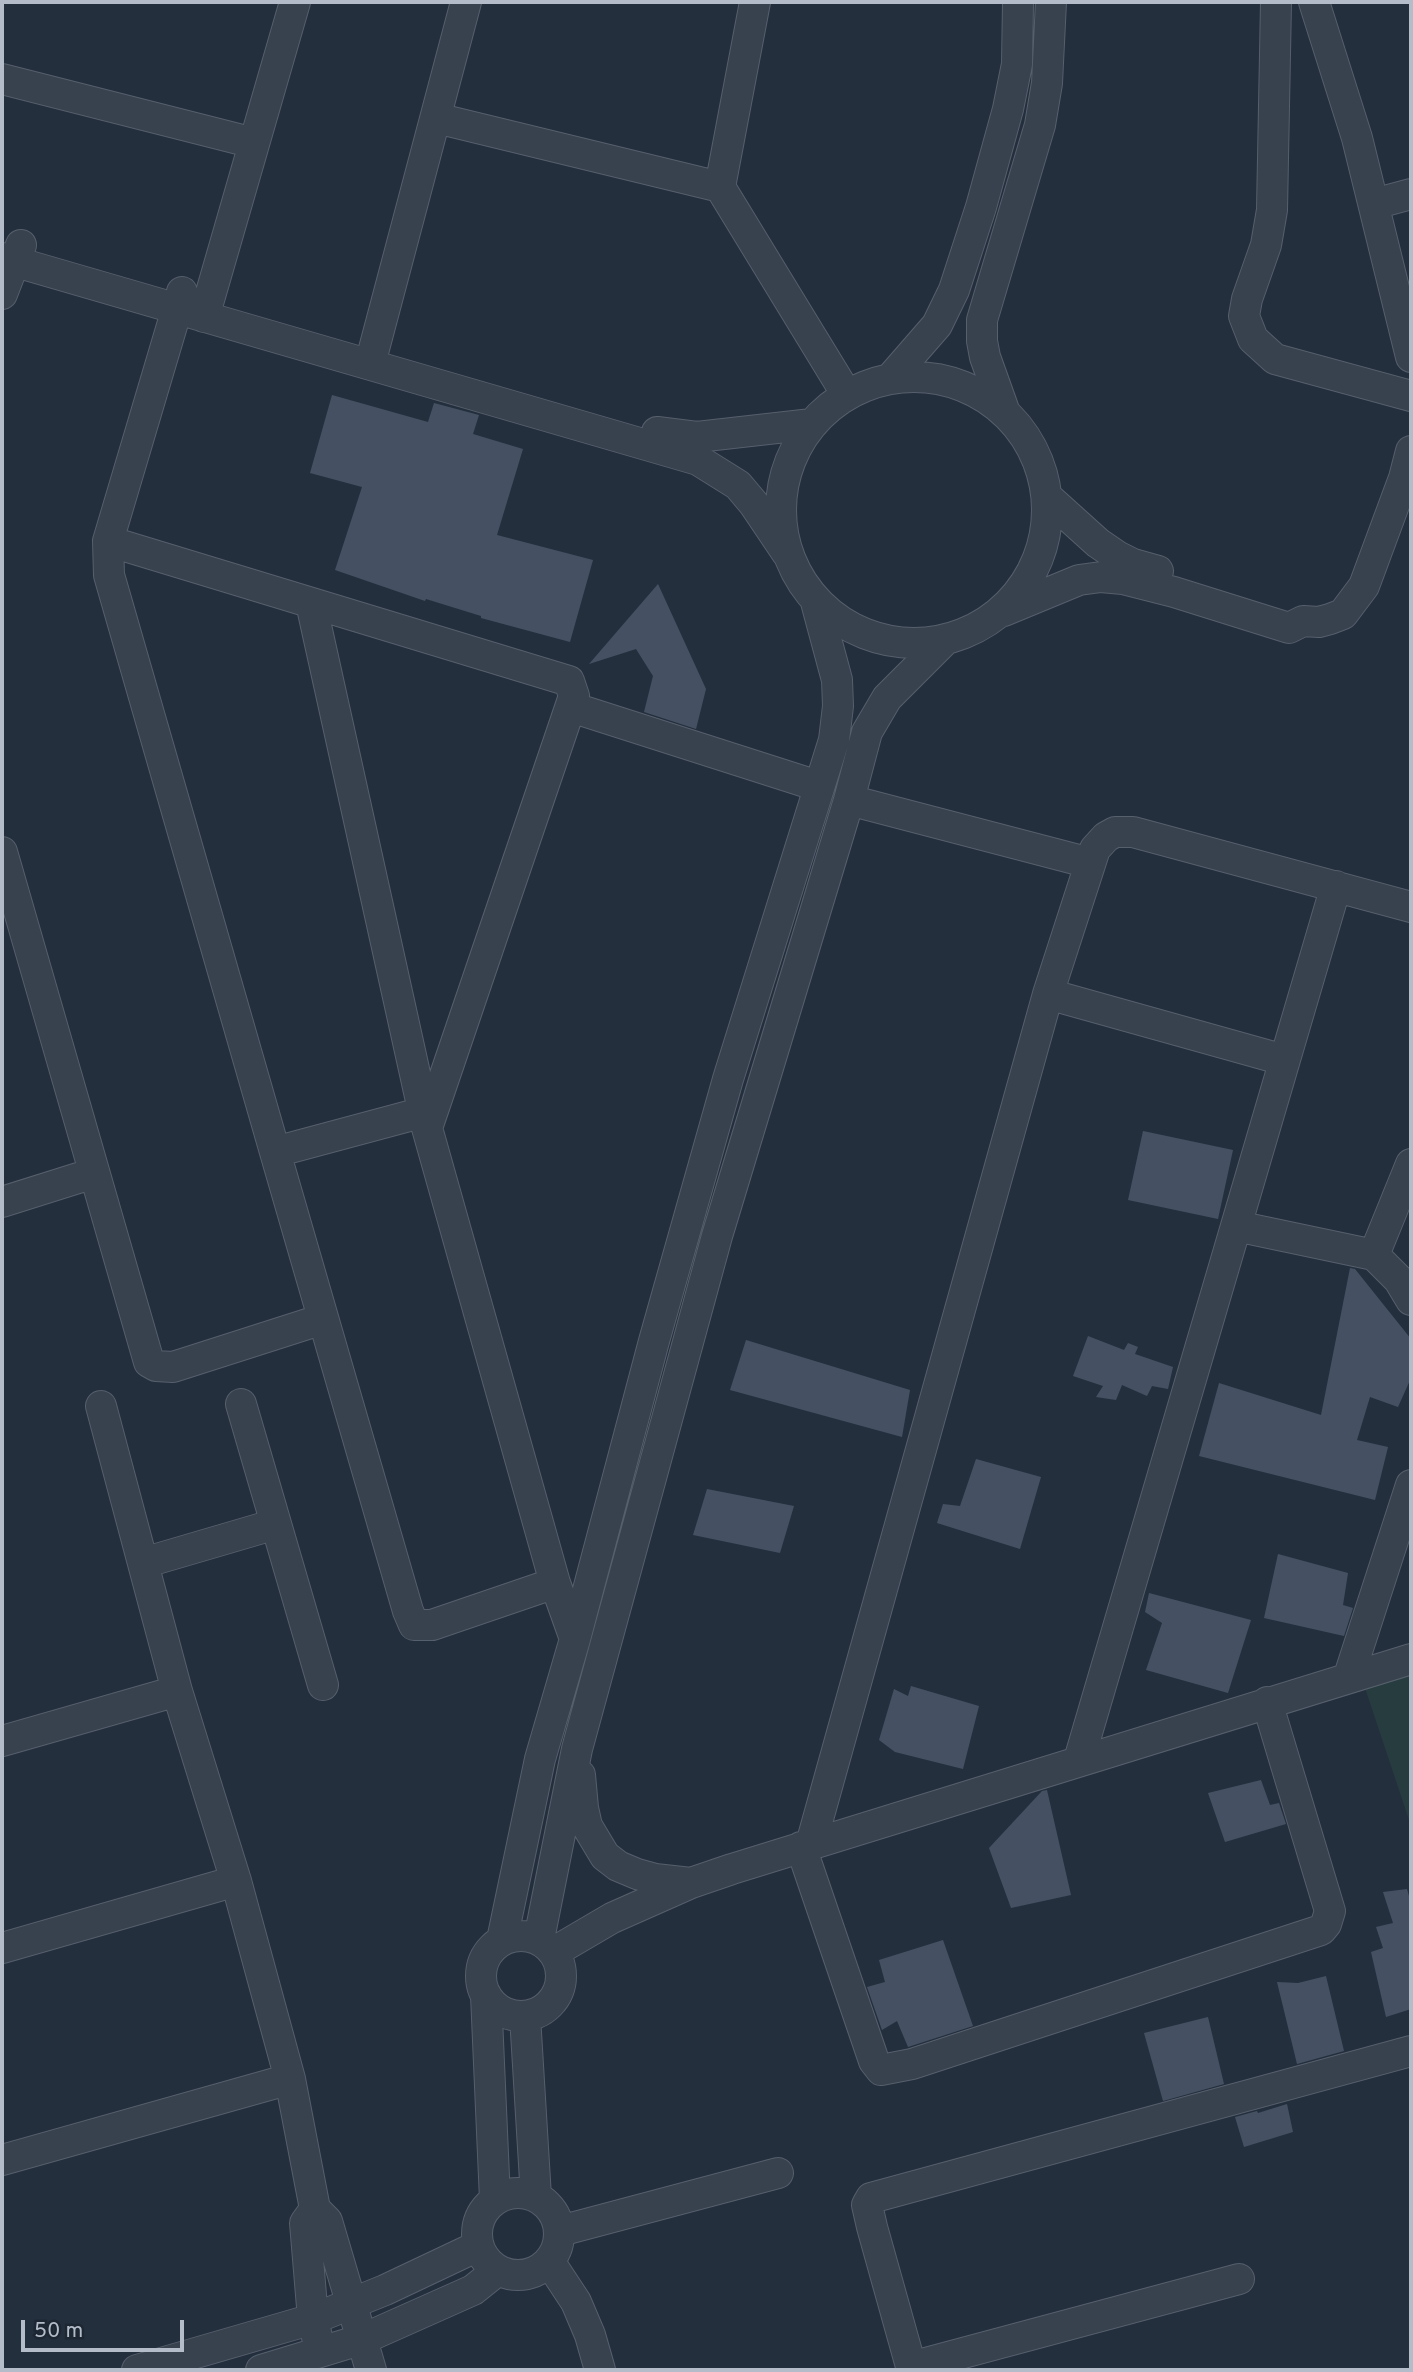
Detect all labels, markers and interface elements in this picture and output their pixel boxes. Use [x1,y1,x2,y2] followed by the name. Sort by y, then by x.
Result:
[24,2306,187,2350] scale bar
[34,2318,83,2345] text: 50 m

